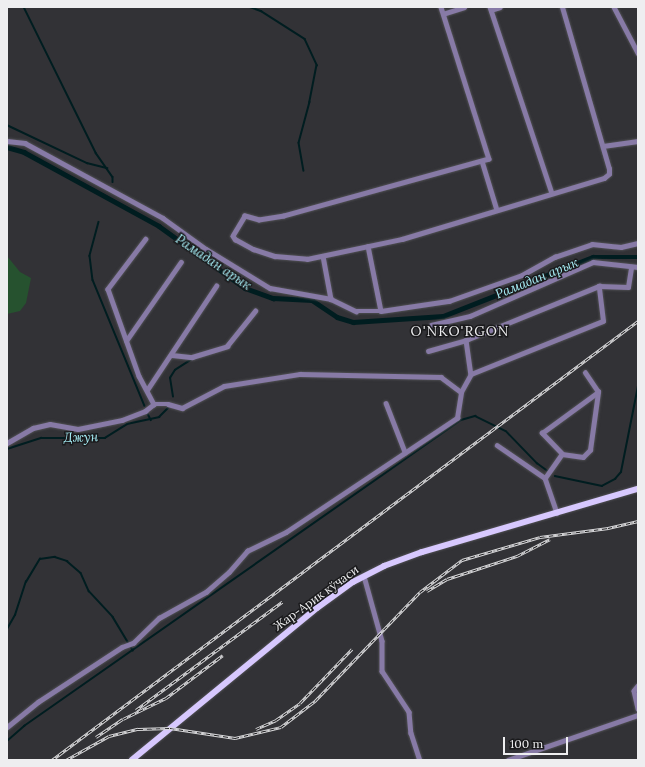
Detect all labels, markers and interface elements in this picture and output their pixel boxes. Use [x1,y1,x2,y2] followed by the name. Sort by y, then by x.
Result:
[172,232,254,294] water label: Рамадан арык
[493,255,581,303] water label: Рамадан арык
[411,323,509,339] district label: O'NKO'RGON
[64,430,98,446] water label: Джун
[271,562,361,634] street label: Жар-Арик кўчаси
[505,729,570,755] scale bar
[510,736,543,751] text: 100 m

